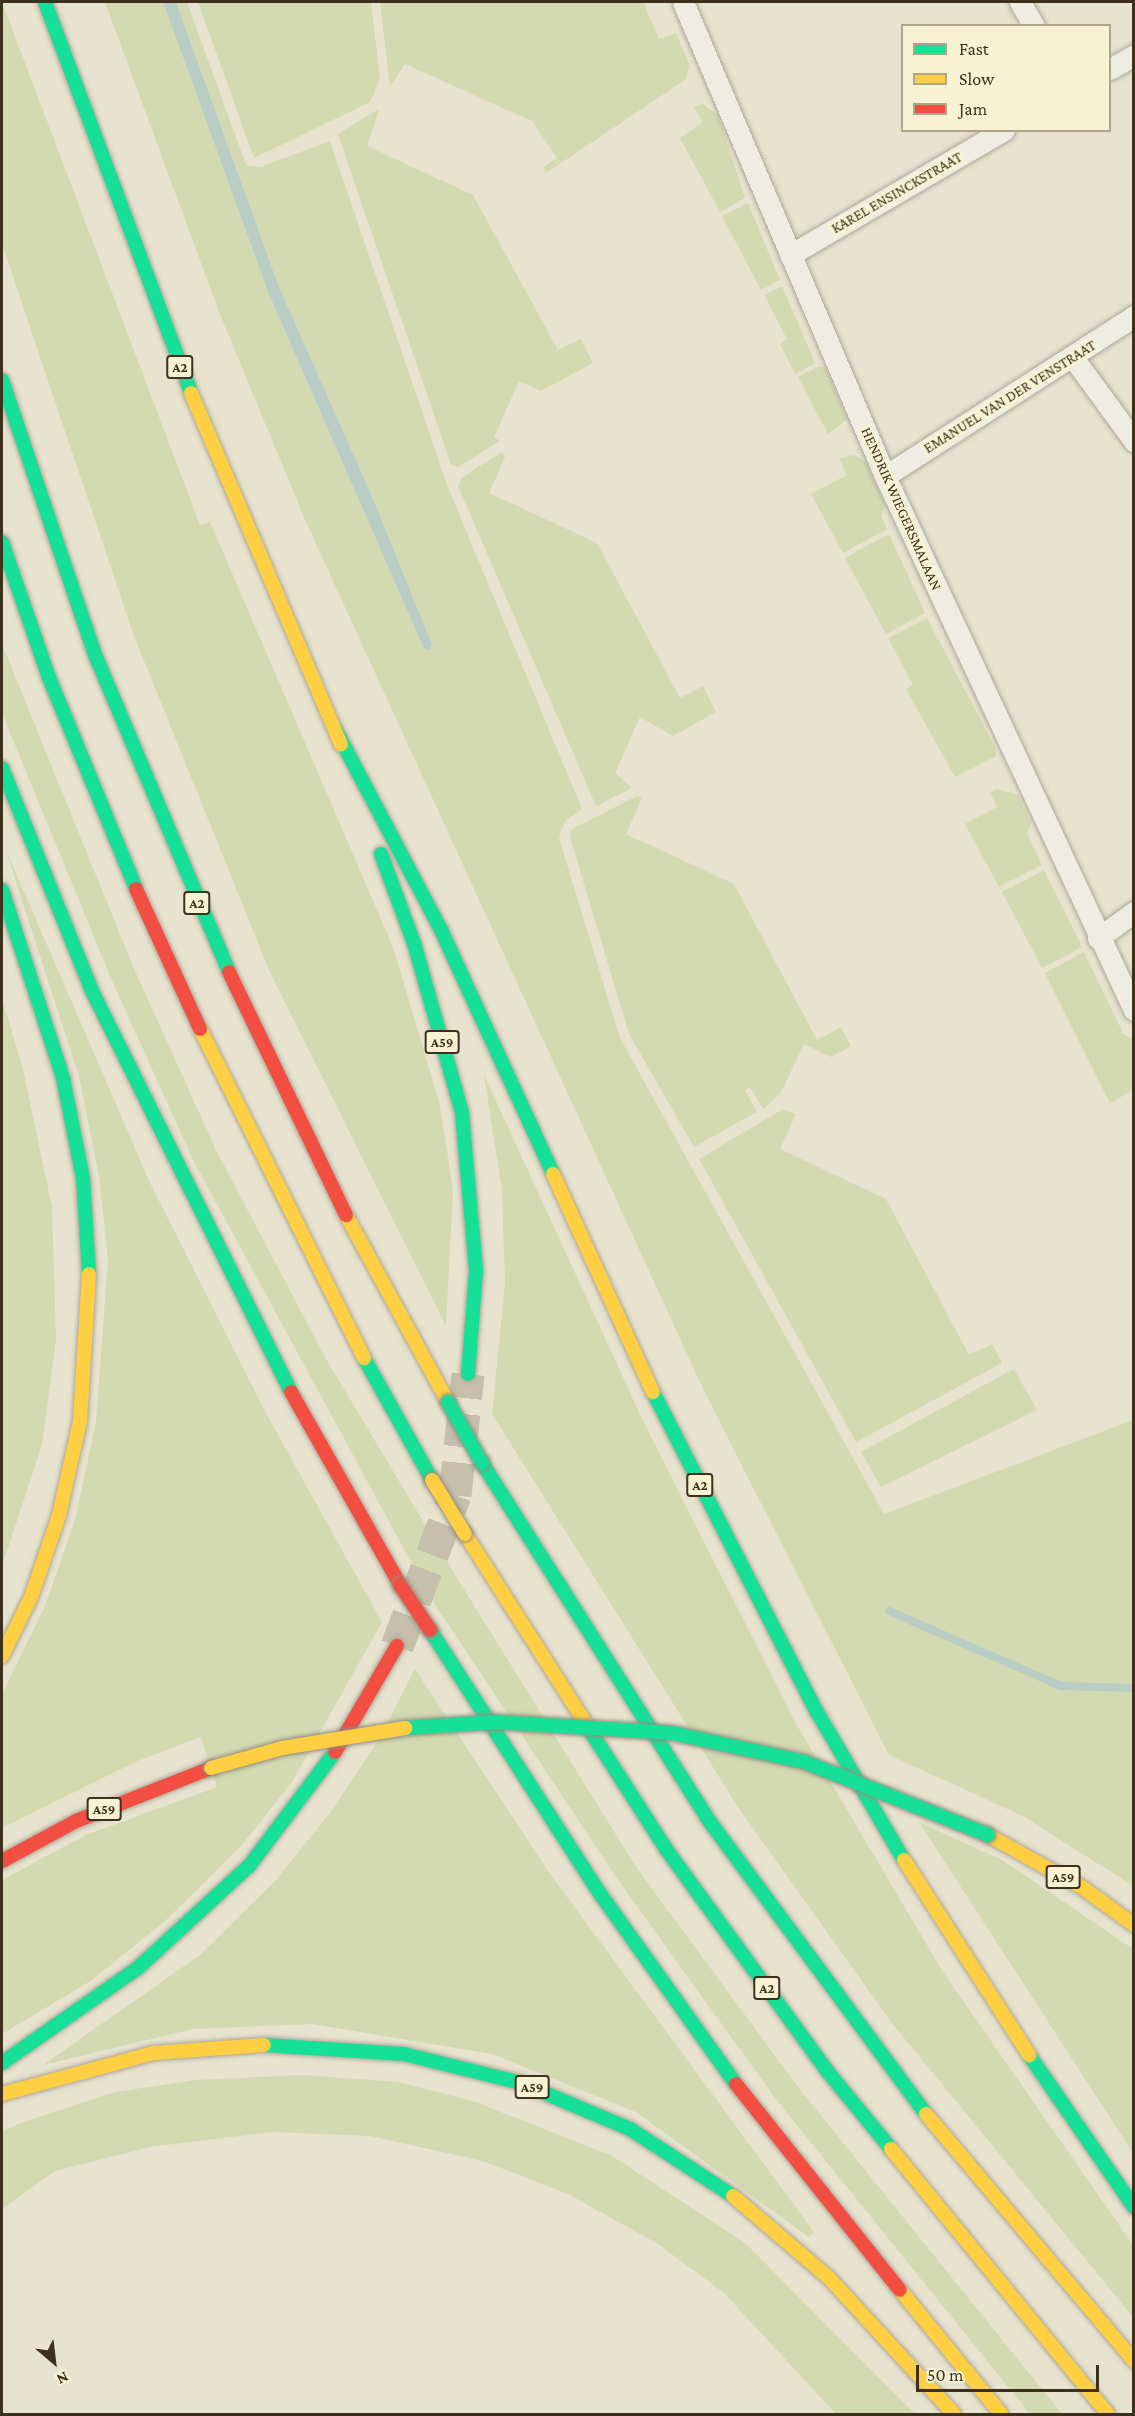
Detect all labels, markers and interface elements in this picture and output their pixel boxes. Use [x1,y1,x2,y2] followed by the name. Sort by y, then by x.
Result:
[901,24,1111,132] legend
[959,39,989,59] text: Fast
[959,69,994,89] text: Slow
[959,99,987,119] text: Jam
[828,148,966,238] street label: KAREL ENSINCKSTRAAT
[920,336,1100,458] street label: EMANUEL VAN DER VENSTRAAT
[165,356,195,378] road number: A2
[857,425,945,593] street label: HENDRIK WIEGERSMALAAN
[182,892,212,914] road number: A2
[424,1031,460,1053] road number: A59
[685,1474,715,1496] road number: A2
[86,1798,122,1820] road number: A59
[1045,1866,1081,1888] road number: A59
[752,1977,782,1999] road number: A2
[514,2076,550,2098] road number: A59
[24,2332,84,2392] north arrow
[919,2353,1102,2391] scale bar
[927,2365,964,2385] text: 50 m
[54,2368,71,2388] text: N

